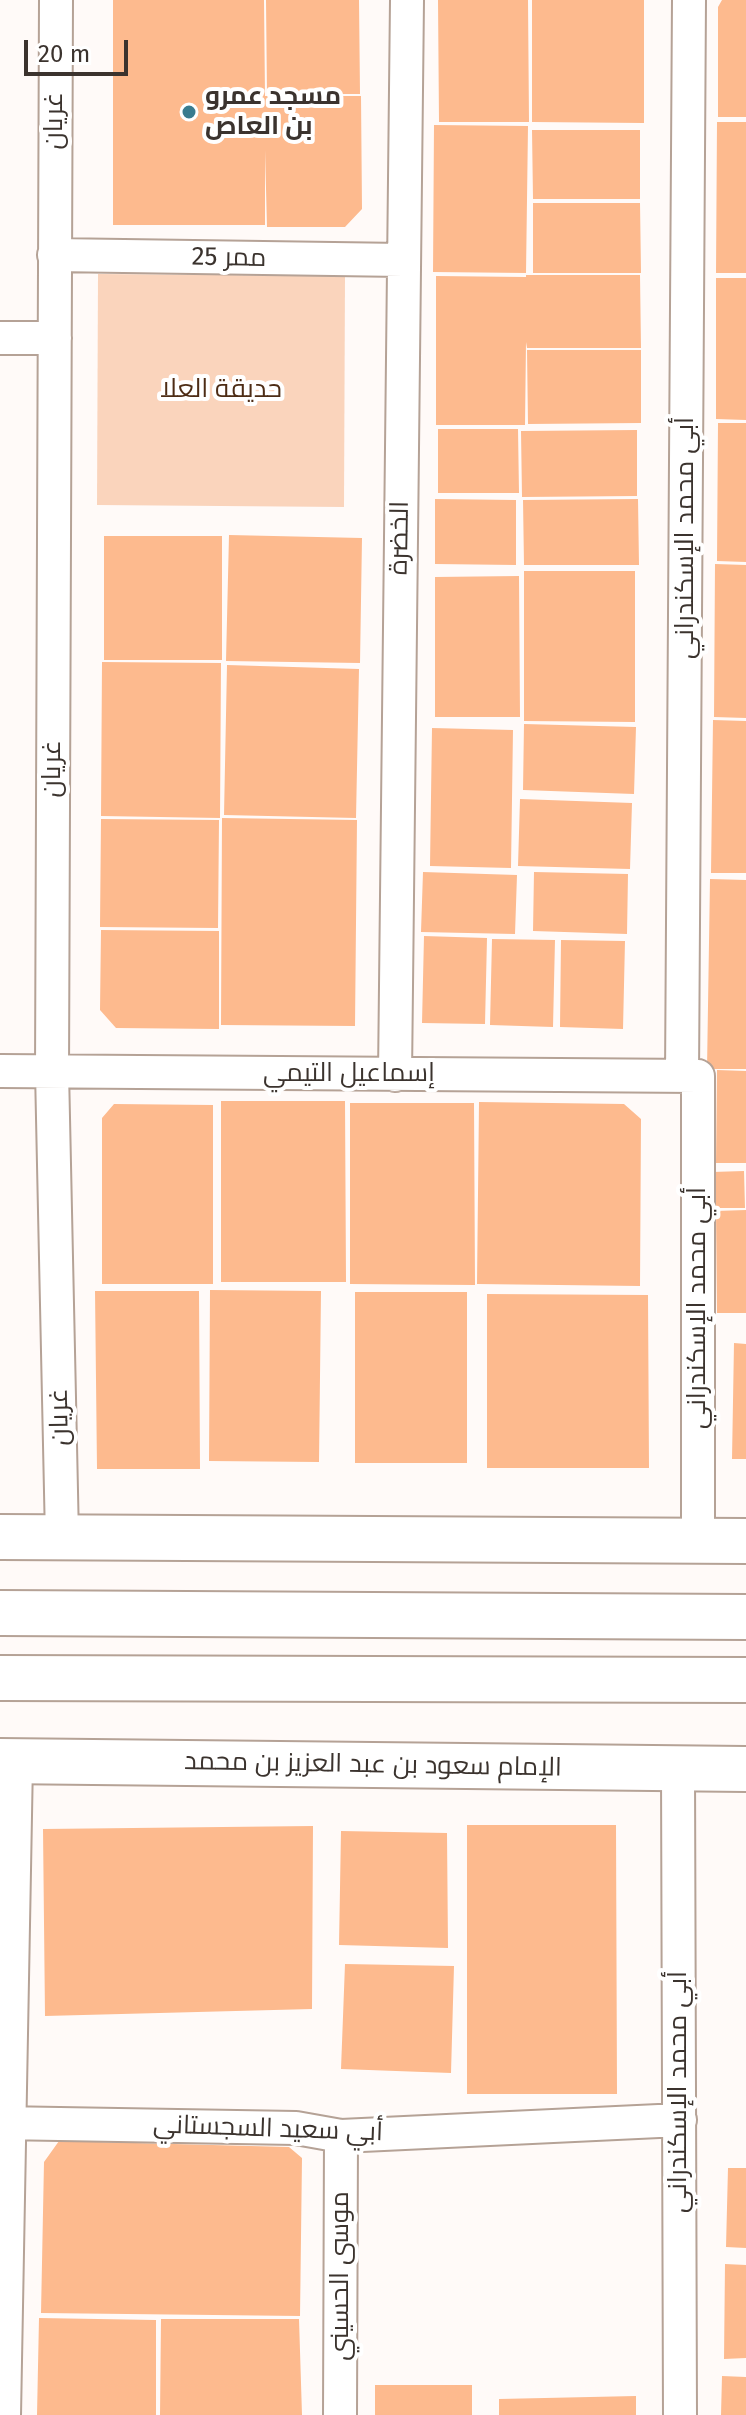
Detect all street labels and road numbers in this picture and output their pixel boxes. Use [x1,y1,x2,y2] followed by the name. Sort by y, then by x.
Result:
[39,92,71,150] street label: غريان
[191,242,267,274] street label: ممر 25
[670,417,702,659] street label: أبي محمد الإسكندراني
[384,501,416,575] street label: الخضرة
[37,740,69,798] street label: غريان
[263,1058,435,1090] street label: إسماعيل التيمي
[682,1187,714,1429] street label: أبي محمد الإسكندراني
[44,1388,76,1446] street label: غريان
[184,1746,562,1784] street label: الإمام سعود بن عبد العزيز بن محمد
[663,1971,695,2213] street label: أبي محمد الإسكندراني
[152,2109,384,2149] street label: أبي سعيد السجستاني
[325,2191,357,2361] street label: موسى الحسيني

